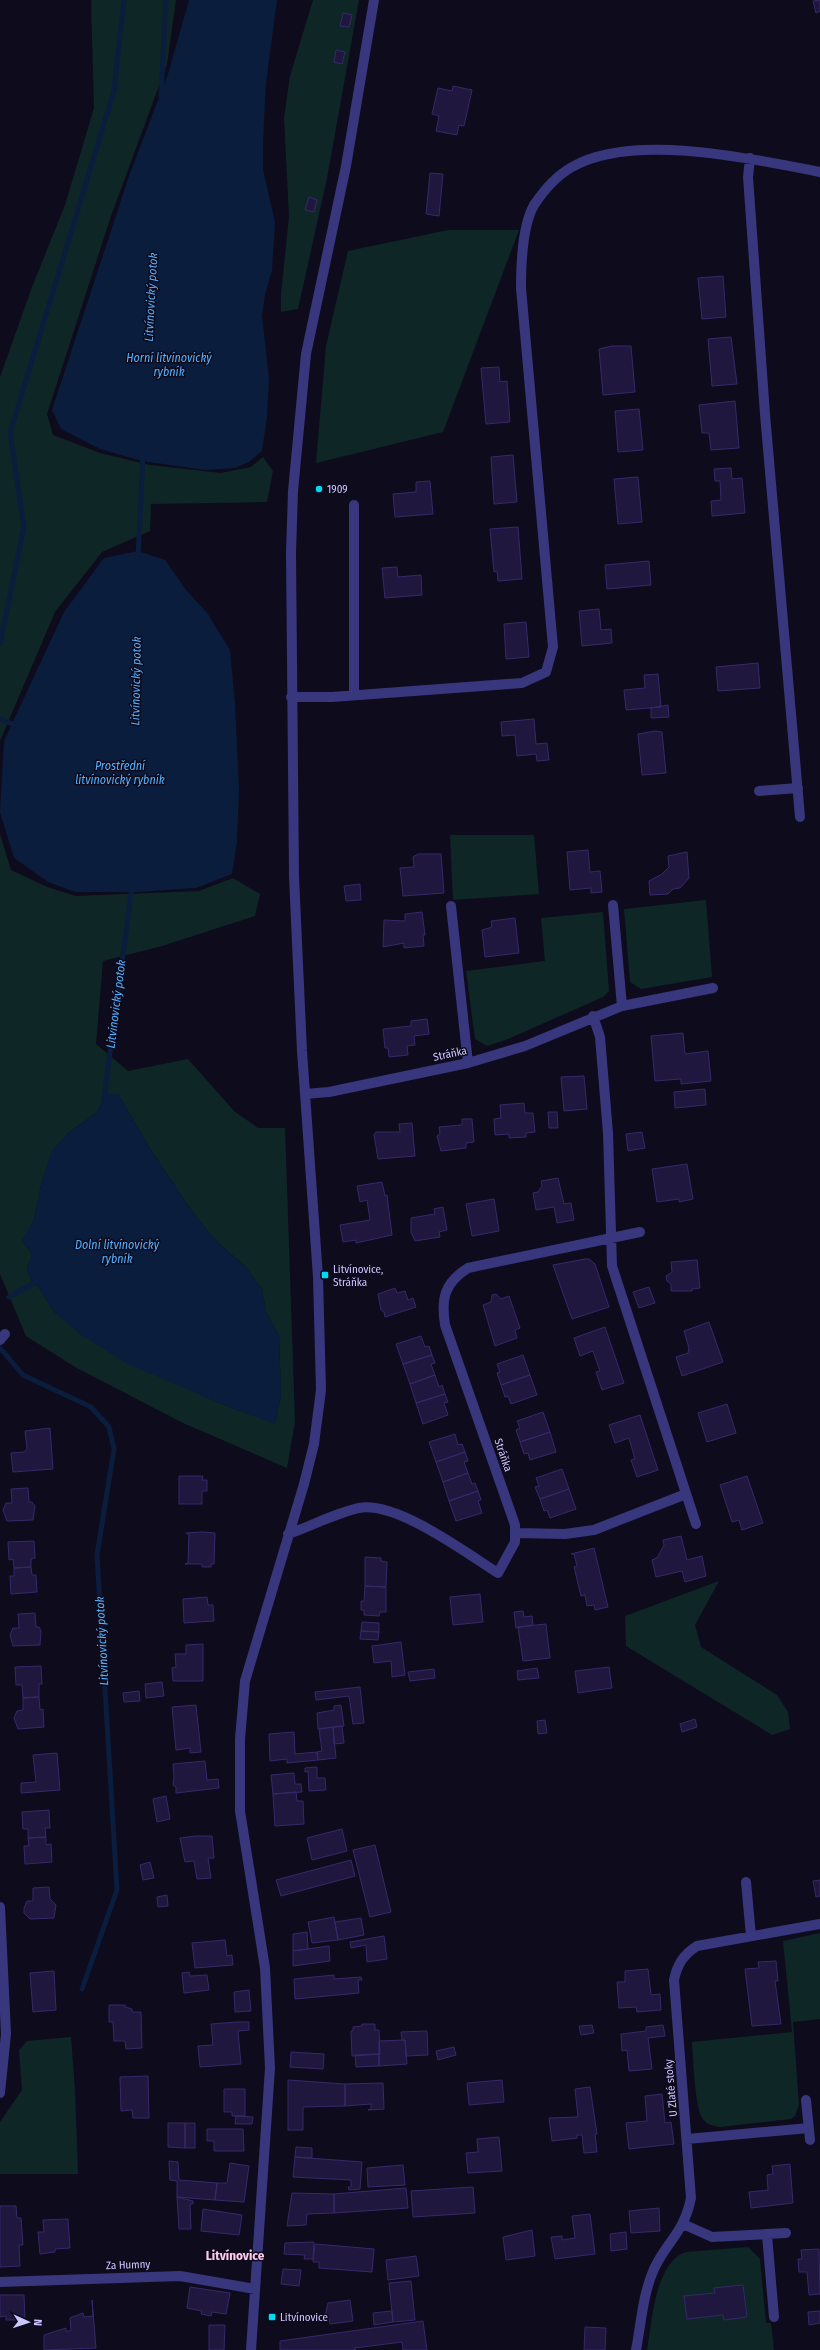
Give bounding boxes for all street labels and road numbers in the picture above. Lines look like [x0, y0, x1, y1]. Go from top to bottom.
street label: Stráňka [432, 1044, 468, 1064]
street label: Stráňka [491, 1437, 515, 1473]
street label: U Zlaté stoky [662, 2059, 680, 2117]
street label: Za Humny [106, 2258, 151, 2272]

